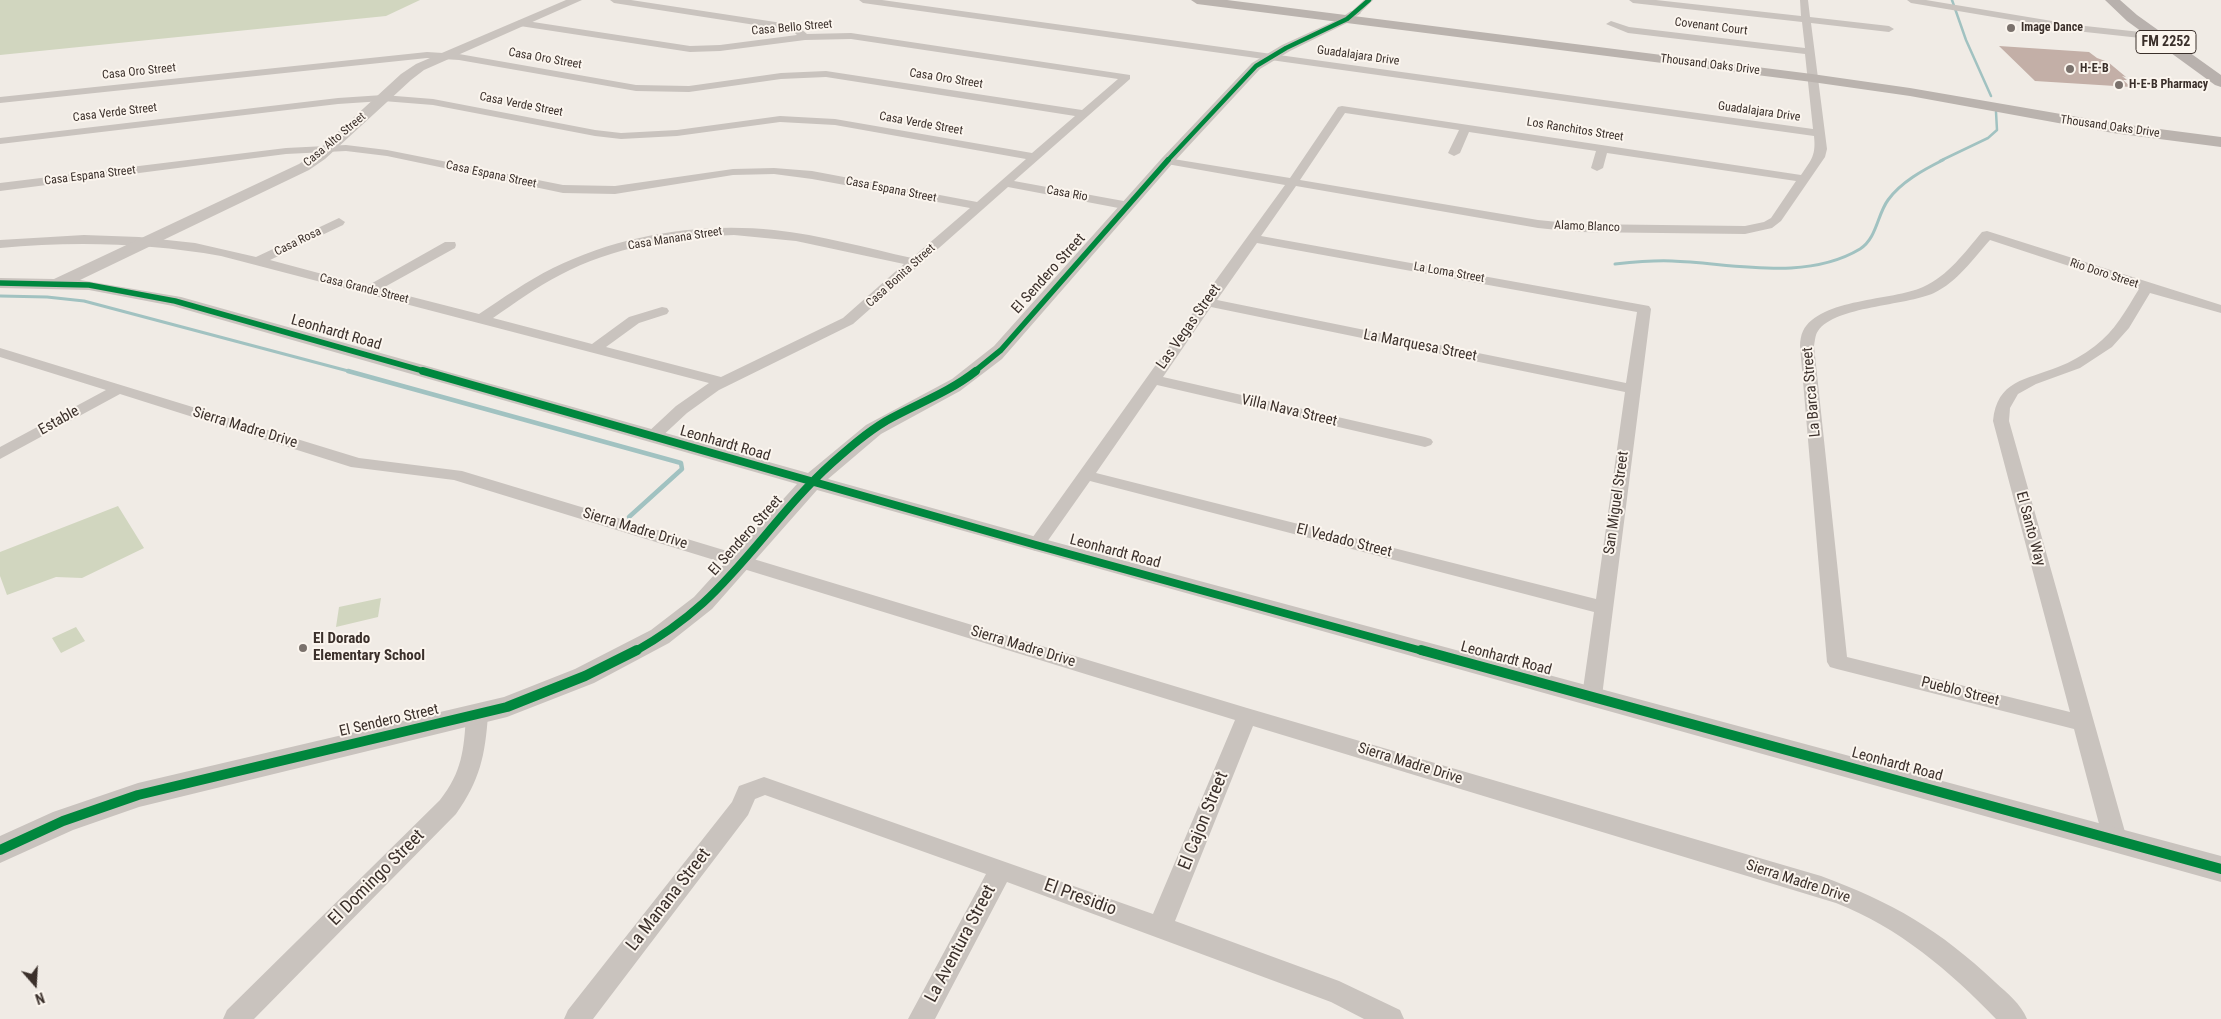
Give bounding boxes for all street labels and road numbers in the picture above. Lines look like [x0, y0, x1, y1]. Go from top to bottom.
street label: Covenant Court [1674, 15, 1748, 39]
street label: Casa Bello Street [751, 17, 833, 39]
road number: FM 2252 [2136, 31, 2196, 54]
street label: Guadalajara Drive [1316, 43, 1400, 69]
street label: Casa Oro Street [507, 45, 583, 73]
street label: Thousand Oaks Drive [1659, 52, 1761, 78]
street label: Casa Oro Street [101, 61, 177, 83]
street label: Casa Oro Street [908, 66, 984, 92]
street label: Casa Verde Street [478, 90, 564, 120]
street label: Guadalajara Drive [1717, 99, 1801, 125]
street label: Casa Verde Street [72, 101, 158, 125]
street label: Casa Alto Street [301, 110, 369, 170]
street label: Casa Verde Street [878, 110, 964, 138]
street label: Thousand Oaks Drive [2059, 113, 2161, 141]
street label: Los Ranchitos Street [1526, 115, 1624, 145]
street label: Casa Espana Street [444, 158, 538, 192]
street label: Casa Espana Street [43, 163, 137, 189]
street label: Casa Espana Street [844, 174, 938, 206]
street label: Casa Rio [1045, 183, 1089, 205]
street label: Alamo Blanco [1554, 219, 1620, 235]
street label: Casa Manana Street [627, 224, 723, 254]
street label: Casa Rosa [272, 225, 324, 259]
street label: El Sendero Street [1008, 230, 1090, 318]
street label: Casa Bonita Street [864, 241, 938, 311]
street label: Rio Doro Street [2068, 256, 2140, 292]
street label: La Loma Street [1412, 260, 1486, 286]
street label: Casa Grande Street [318, 271, 410, 307]
street label: Las Vegas Street [1153, 281, 1225, 373]
street label: Leonhardt Road [289, 311, 383, 355]
street label: La Marquesa Street [1362, 326, 1478, 366]
street label: La Barca Street [1799, 346, 1825, 438]
street label: Villa Nava Street [1239, 391, 1339, 431]
street label: Estable [35, 403, 83, 439]
street label: Sierra Madre Drive [190, 404, 300, 452]
street label: Leonhardt Road [678, 422, 772, 466]
street label: San Miguel Street [1601, 450, 1633, 556]
street label: El Santo Way [2011, 490, 2049, 568]
street label: El Sendero Street [705, 492, 787, 580]
street label: Sierra Madre Drive [580, 505, 690, 553]
street label: El Vedado Street [1294, 520, 1394, 562]
street label: Leonhardt Road [1068, 531, 1162, 573]
street label: Sierra Madre Drive [968, 623, 1078, 671]
street label: Leonhardt Road [1459, 638, 1553, 680]
street label: Pueblo Street [1919, 674, 2001, 710]
street label: El Sendero Street [338, 701, 440, 741]
street label: Sierra Madre Drive [1355, 740, 1465, 788]
street label: Leonhardt Road [1850, 744, 1944, 786]
street label: El Cajon Street [1174, 769, 1234, 873]
street label: El Domingo Street [324, 825, 430, 931]
street label: La Manana Street [622, 844, 716, 956]
street label: Sierra Madre Drive [1744, 857, 1852, 907]
street label: El Presidio [1041, 875, 1119, 921]
street label: La Aventura Street [921, 881, 1001, 1007]

